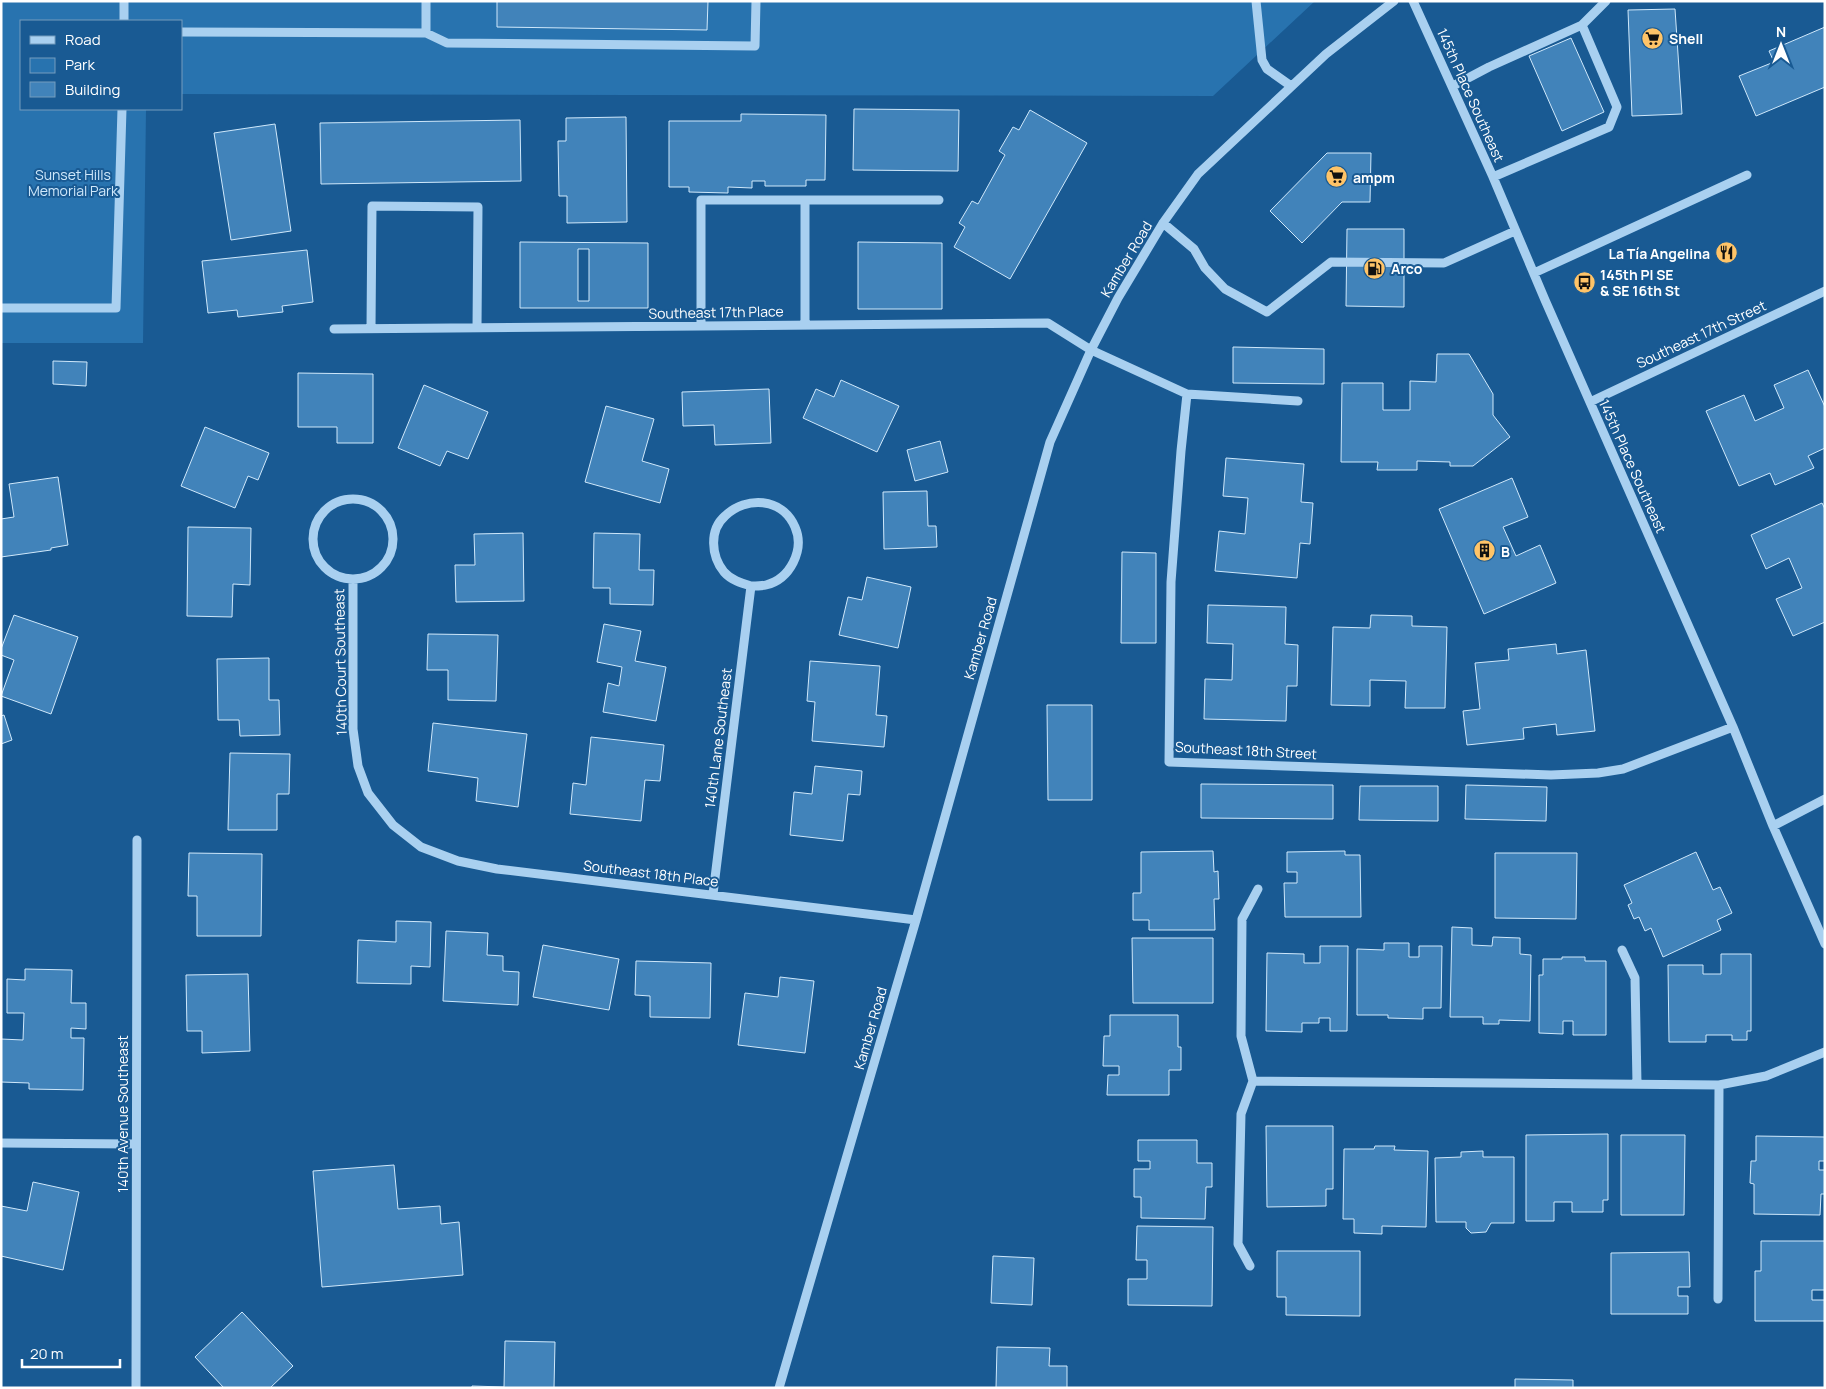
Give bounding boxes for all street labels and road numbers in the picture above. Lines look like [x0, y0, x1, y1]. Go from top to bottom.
street label: 145th Place Southeast [1433, 25, 1509, 165]
street label: Kamber Road [1096, 217, 1156, 301]
street label: Southeast 17th Street [1633, 295, 1769, 372]
street label: Southeast 17th Place [648, 301, 784, 323]
street label: 145th Place Southeast [1595, 396, 1671, 536]
street label: 140th Court Southeast [329, 588, 351, 736]
street label: Kamber Road [959, 594, 1001, 682]
street label: 140th Lane Southeast [700, 666, 736, 809]
street label: Southeast 18th Street [1175, 737, 1318, 763]
street label: Southeast 18th Place [582, 855, 720, 891]
street label: Kamber Road [849, 984, 891, 1072]
street label: 140th Avenue Southeast [113, 1035, 132, 1193]

